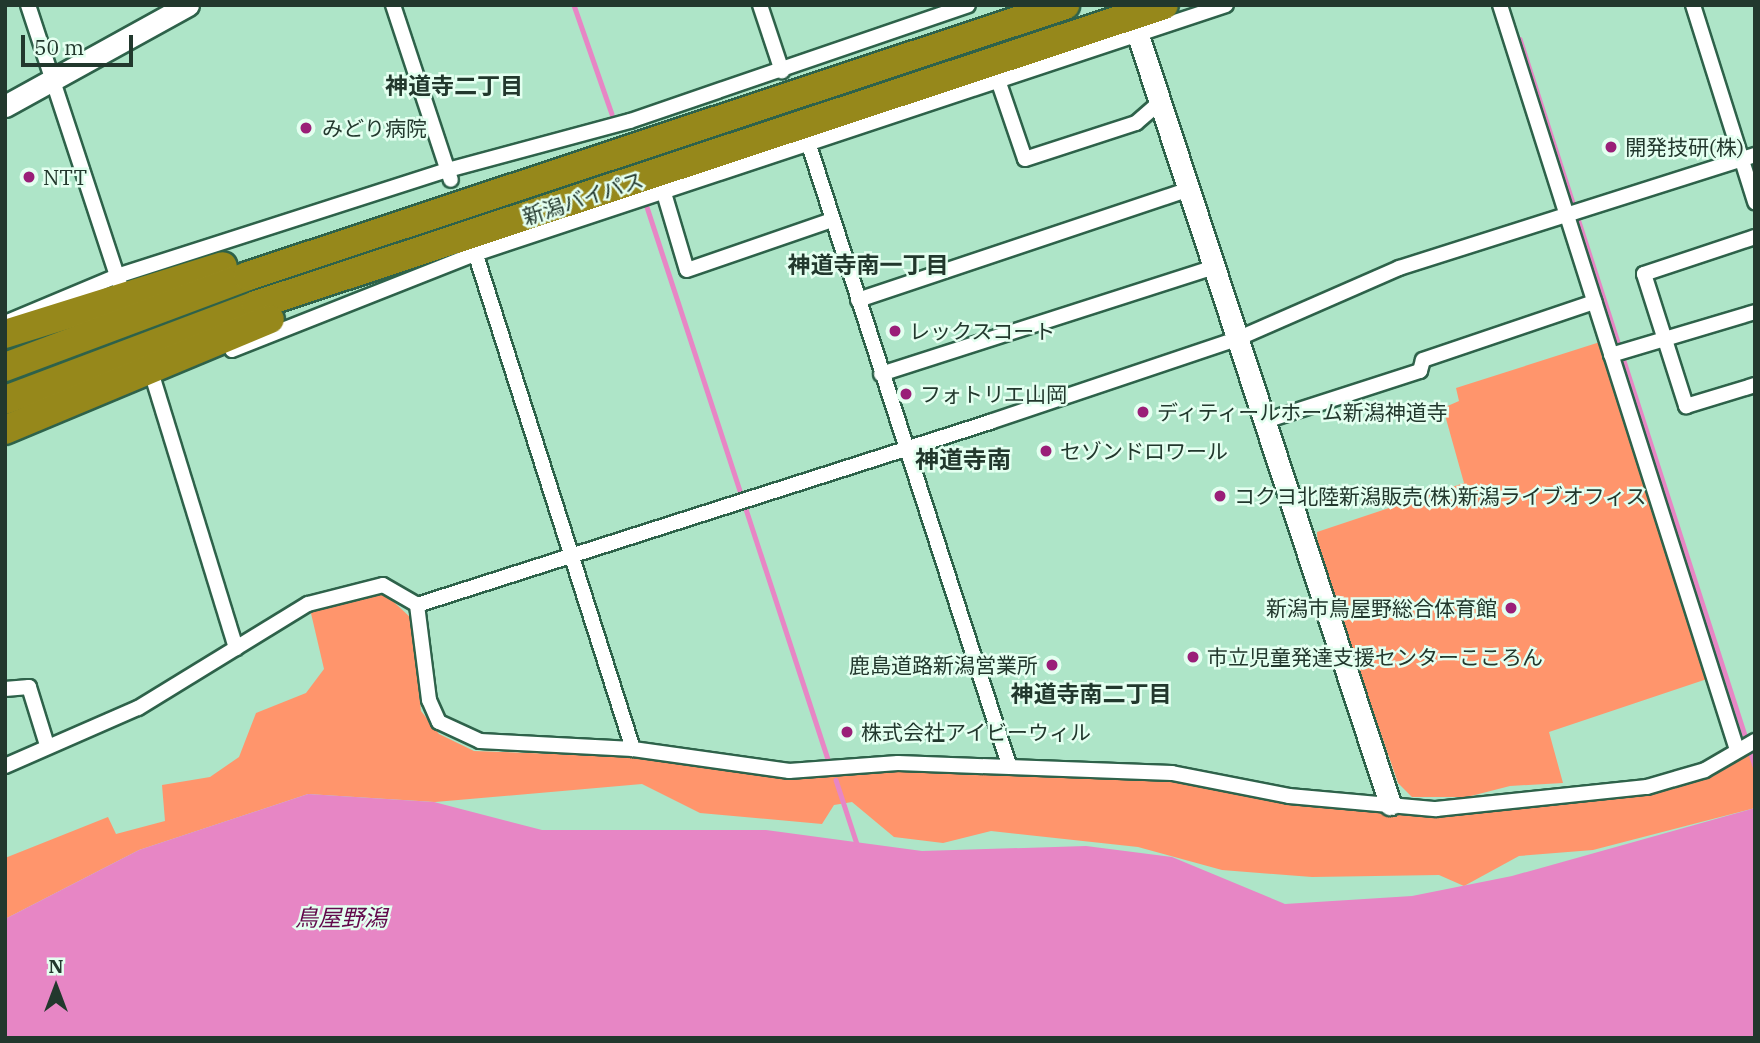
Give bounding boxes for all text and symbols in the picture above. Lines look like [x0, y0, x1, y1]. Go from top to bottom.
scale bar [24, 21, 136, 65]
text: 50 m [34, 33, 84, 61]
district label: 神道寺二丁目 [385, 71, 523, 99]
place label: みどり病院 [322, 115, 427, 141]
marker: みどり病院 [296, 118, 316, 138]
place label: 開発技研(株) [1625, 134, 1744, 160]
marker: 開発技研(株) [1603, 139, 1619, 155]
place label: NTT [43, 164, 87, 190]
street label: 新潟バイパス [519, 167, 647, 229]
marker: NTT [21, 169, 37, 185]
district label: 神道寺南一丁目 [788, 250, 948, 278]
place label: レックスコート [909, 318, 1056, 344]
marker: レックスコート [887, 323, 903, 339]
place label: フォトリエ山岡 [920, 381, 1067, 407]
marker: フォトリエ山岡 [898, 386, 914, 402]
place label: ディティールホーム新潟神道寺 [1157, 399, 1451, 425]
marker: ディティールホーム新潟神道寺 [1135, 404, 1151, 420]
place label: セゾンドロワール [1060, 438, 1228, 464]
marker: セゾンドロワール [1038, 443, 1054, 459]
district label: 神道寺南 [915, 446, 1011, 474]
place label: コクヨ北陸新潟販売(株)新潟ライブオフィス [1234, 483, 1647, 509]
marker: コクヨ北陸新潟販売(株)新潟ライブオフィス [1212, 488, 1228, 504]
place label: 新潟市鳥屋野総合体育館 [1266, 595, 1497, 621]
marker: 新潟市鳥屋野総合体育館 [1503, 600, 1519, 616]
place label: 市立児童発達支援センターこころん [1207, 644, 1543, 670]
marker: 市立児童発達支援センターこころん [1185, 649, 1201, 665]
place label: 鹿島道路新潟営業所 [849, 652, 1038, 678]
marker: 鹿島道路新潟営業所 [1044, 657, 1060, 673]
district label: 神道寺南二丁目 [1011, 679, 1171, 707]
place label: 株式会社アイビーウィル [861, 719, 1092, 745]
marker: 株式会社アイビーウィル [839, 724, 855, 740]
water label: 鳥屋野潟 [295, 903, 387, 931]
north arrow [21, 952, 91, 1022]
text: N [48, 954, 64, 978]

